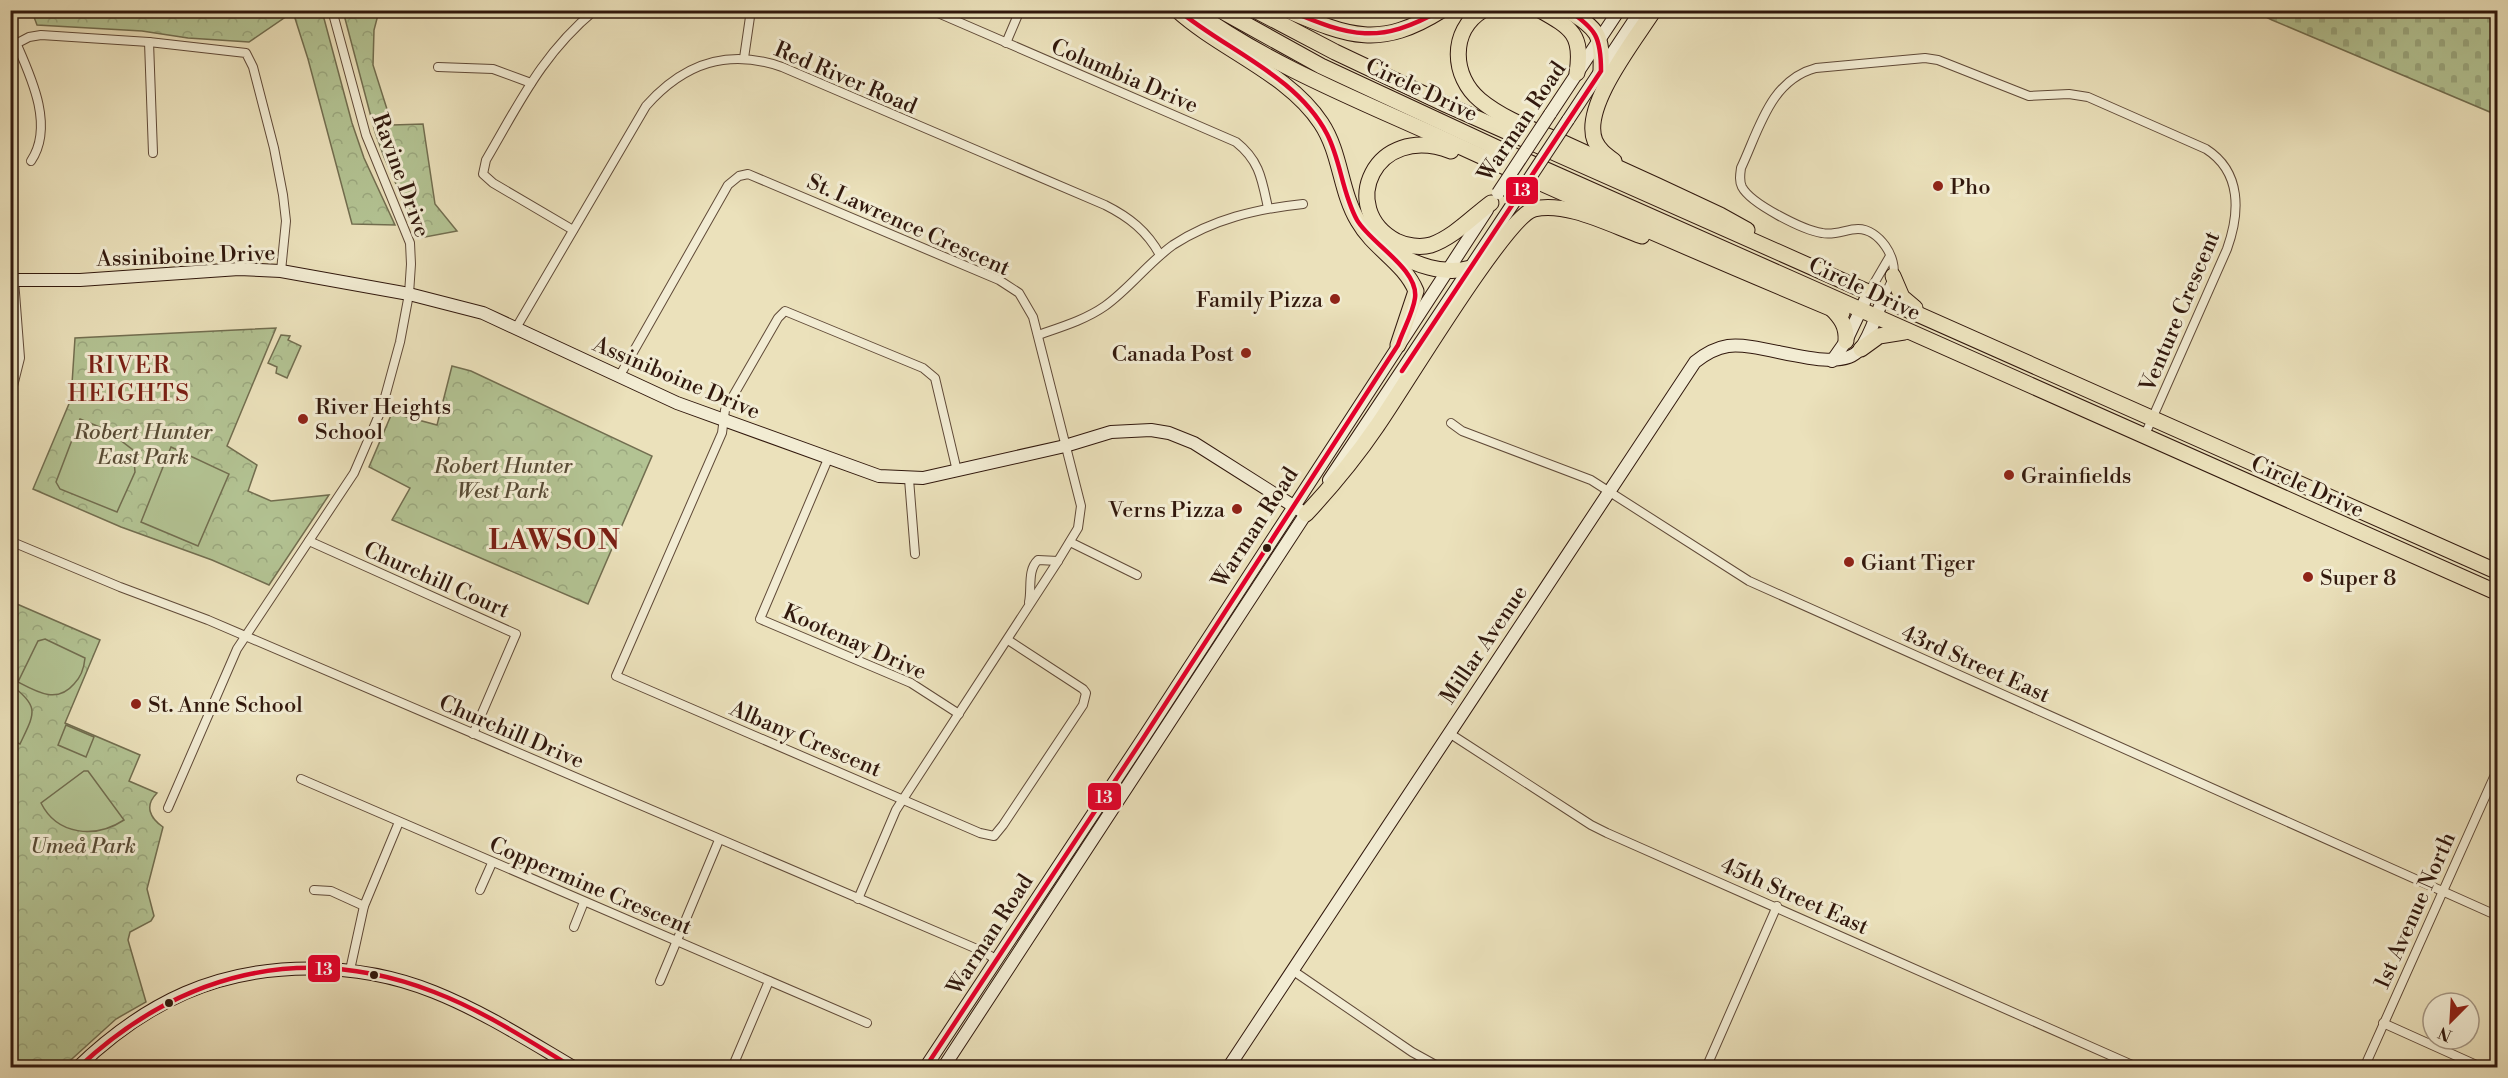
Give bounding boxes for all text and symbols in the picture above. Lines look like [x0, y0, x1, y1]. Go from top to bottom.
street label: Columbia Drive [1047, 33, 1202, 120]
street label: Red River Road [770, 36, 921, 121]
street label: Circle Drive [1361, 53, 1482, 128]
street label: Warman Road [1472, 56, 1572, 188]
street label: Ravine Drive [366, 110, 435, 241]
street label: St. Lawrence Crescent [803, 168, 1014, 282]
place label: Pho [1950, 174, 1991, 201]
line badge: 13 [1505, 176, 1539, 205]
marker: Pho [1931, 179, 1945, 193]
text: 13 [1513, 181, 1531, 201]
street label: Venture Crescent [2134, 227, 2226, 397]
street label: Assiniboine Drive [95, 240, 276, 273]
street label: Circle Drive [1804, 252, 1925, 327]
place label: Family Pizza [1196, 287, 1324, 314]
marker: Family Pizza [1328, 292, 1342, 306]
street label: Assiniboine Drive [588, 331, 764, 426]
place label: Canada Post [1112, 341, 1234, 368]
marker: Canada Post [1239, 346, 1253, 360]
district label: RIVER HEIGHTS [67, 351, 191, 409]
place label: River Heights School [315, 394, 451, 446]
marker: River Heights School [296, 412, 310, 426]
park label: Robert Hunter East Park [73, 419, 213, 471]
street label: Circle Drive [2247, 450, 2368, 524]
park label: Robert Hunter West Park [433, 453, 573, 505]
street label: Warman Road [1206, 462, 1305, 594]
place label: Grainfields [2021, 463, 2131, 490]
marker: Grainfields [2002, 468, 2016, 482]
place label: Verns Pizza [1107, 497, 1226, 524]
marker: Verns Pizza [1230, 502, 1244, 516]
district label: LAWSON [489, 523, 621, 558]
street label: Churchill Court [359, 536, 514, 625]
unlabelled marker [1261, 542, 1273, 554]
place label: Giant Tiger [1861, 550, 1975, 577]
marker: Giant Tiger [1842, 555, 1856, 569]
place label: Super 8 [2320, 565, 2397, 592]
marker: Super 8 [2301, 570, 2315, 584]
street label: Millar Avenue [1435, 580, 1534, 709]
street label: Kootenay Drive [778, 599, 930, 686]
street label: 43rd Street East [1897, 620, 2054, 709]
street label: Churchill Drive [435, 690, 588, 775]
place label: St. Anne School [148, 692, 303, 719]
street label: Albany Crescent [725, 695, 885, 783]
marker: St. Anne School [129, 697, 143, 711]
line badge: 13 [1087, 782, 1122, 811]
text: 13 [1095, 788, 1113, 808]
street label: 1st Avenue North [2369, 828, 2462, 993]
street label: Coppermine Crescent [485, 831, 696, 941]
park label: Umeå Park [30, 833, 136, 860]
street label: 45th Street East [1716, 852, 1873, 941]
street label: Warman Road [941, 869, 1040, 1001]
line badge: 13 [307, 954, 341, 983]
text: 13 [315, 960, 333, 980]
unlabelled marker [368, 969, 380, 981]
north arrow [2421, 991, 2481, 1051]
unlabelled marker [163, 997, 175, 1009]
text: N [2435, 1022, 2455, 1045]

